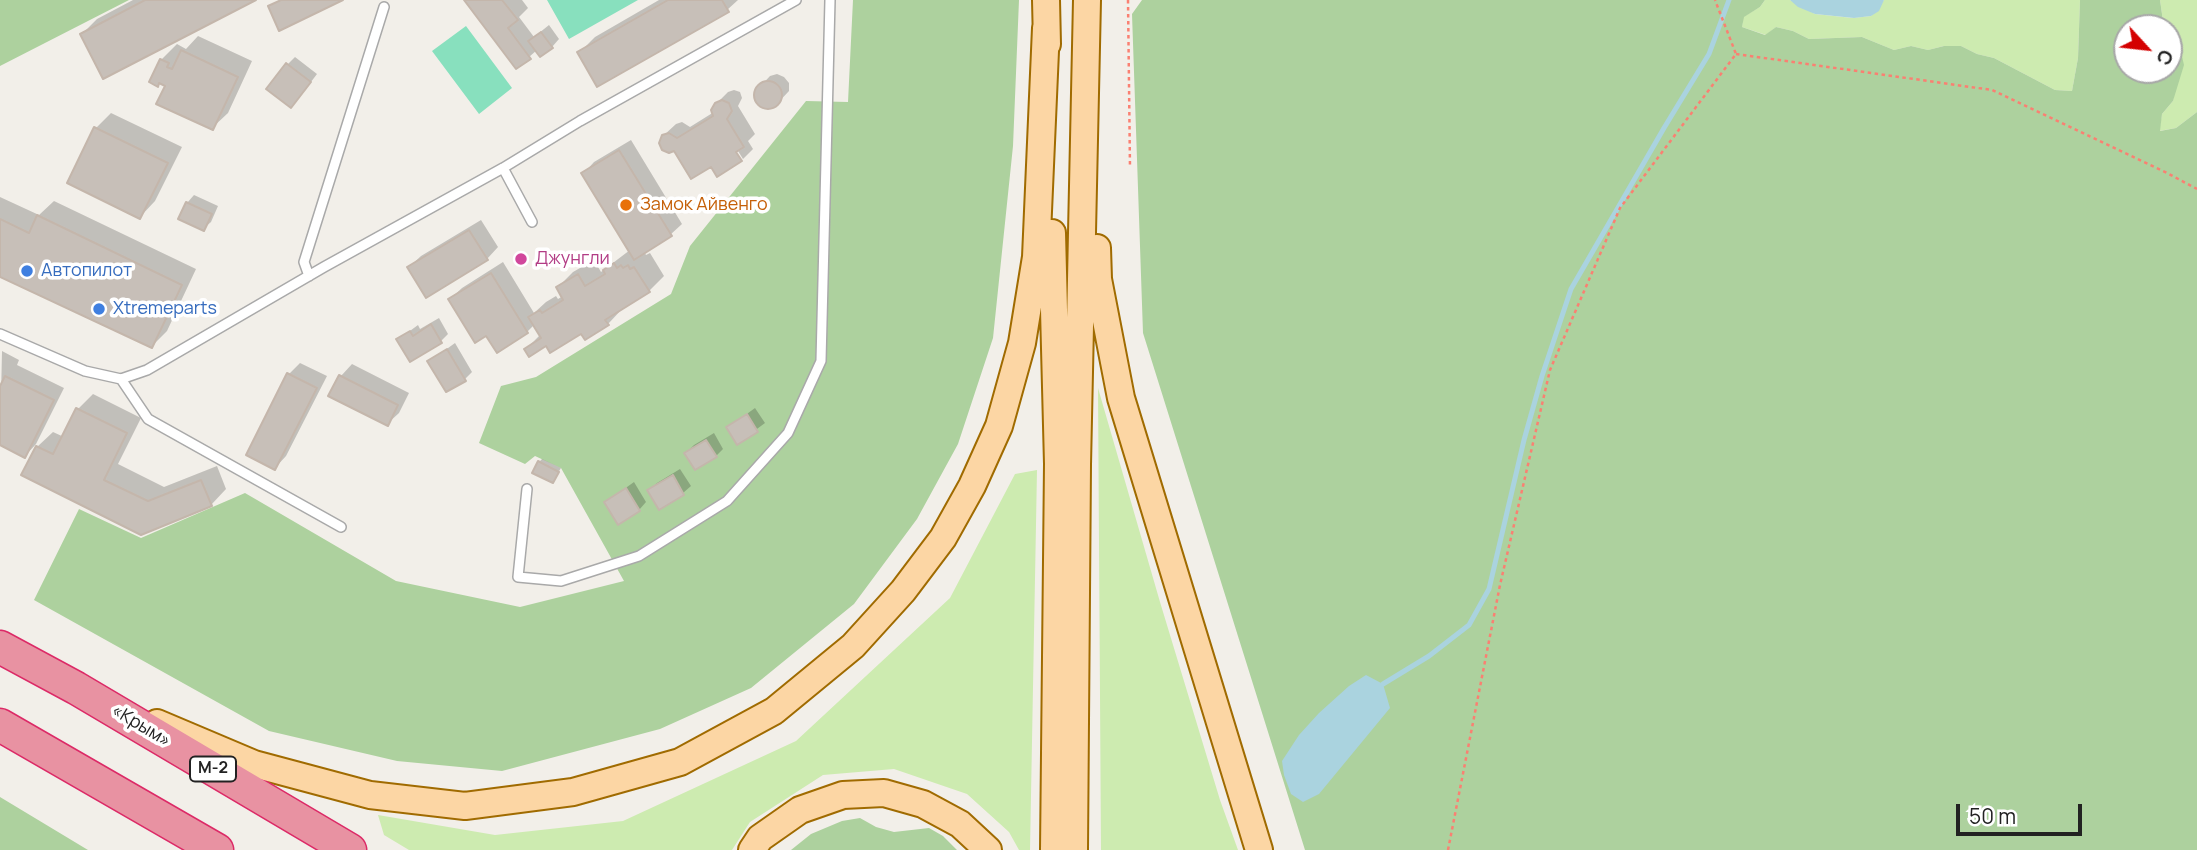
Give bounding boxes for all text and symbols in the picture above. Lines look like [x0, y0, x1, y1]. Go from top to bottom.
north arrow [2113, 14, 2183, 84]
text: С [2150, 45, 2180, 70]
place label: Замок Айвенго [640, 194, 768, 216]
marker: Замок Айвенго [618, 197, 634, 213]
place label: Джунгли [535, 248, 610, 270]
marker: Джунгли [513, 251, 529, 267]
place label: Автопилот [41, 260, 132, 282]
marker: Автопилот [19, 263, 35, 279]
place label: Xtremeparts [113, 298, 217, 320]
marker: Xtremeparts [91, 301, 107, 317]
street label: «Крым» [108, 700, 174, 752]
road number: М-2 [190, 756, 236, 782]
scale bar [1959, 790, 2085, 834]
text: 50 m [1969, 802, 2016, 830]

